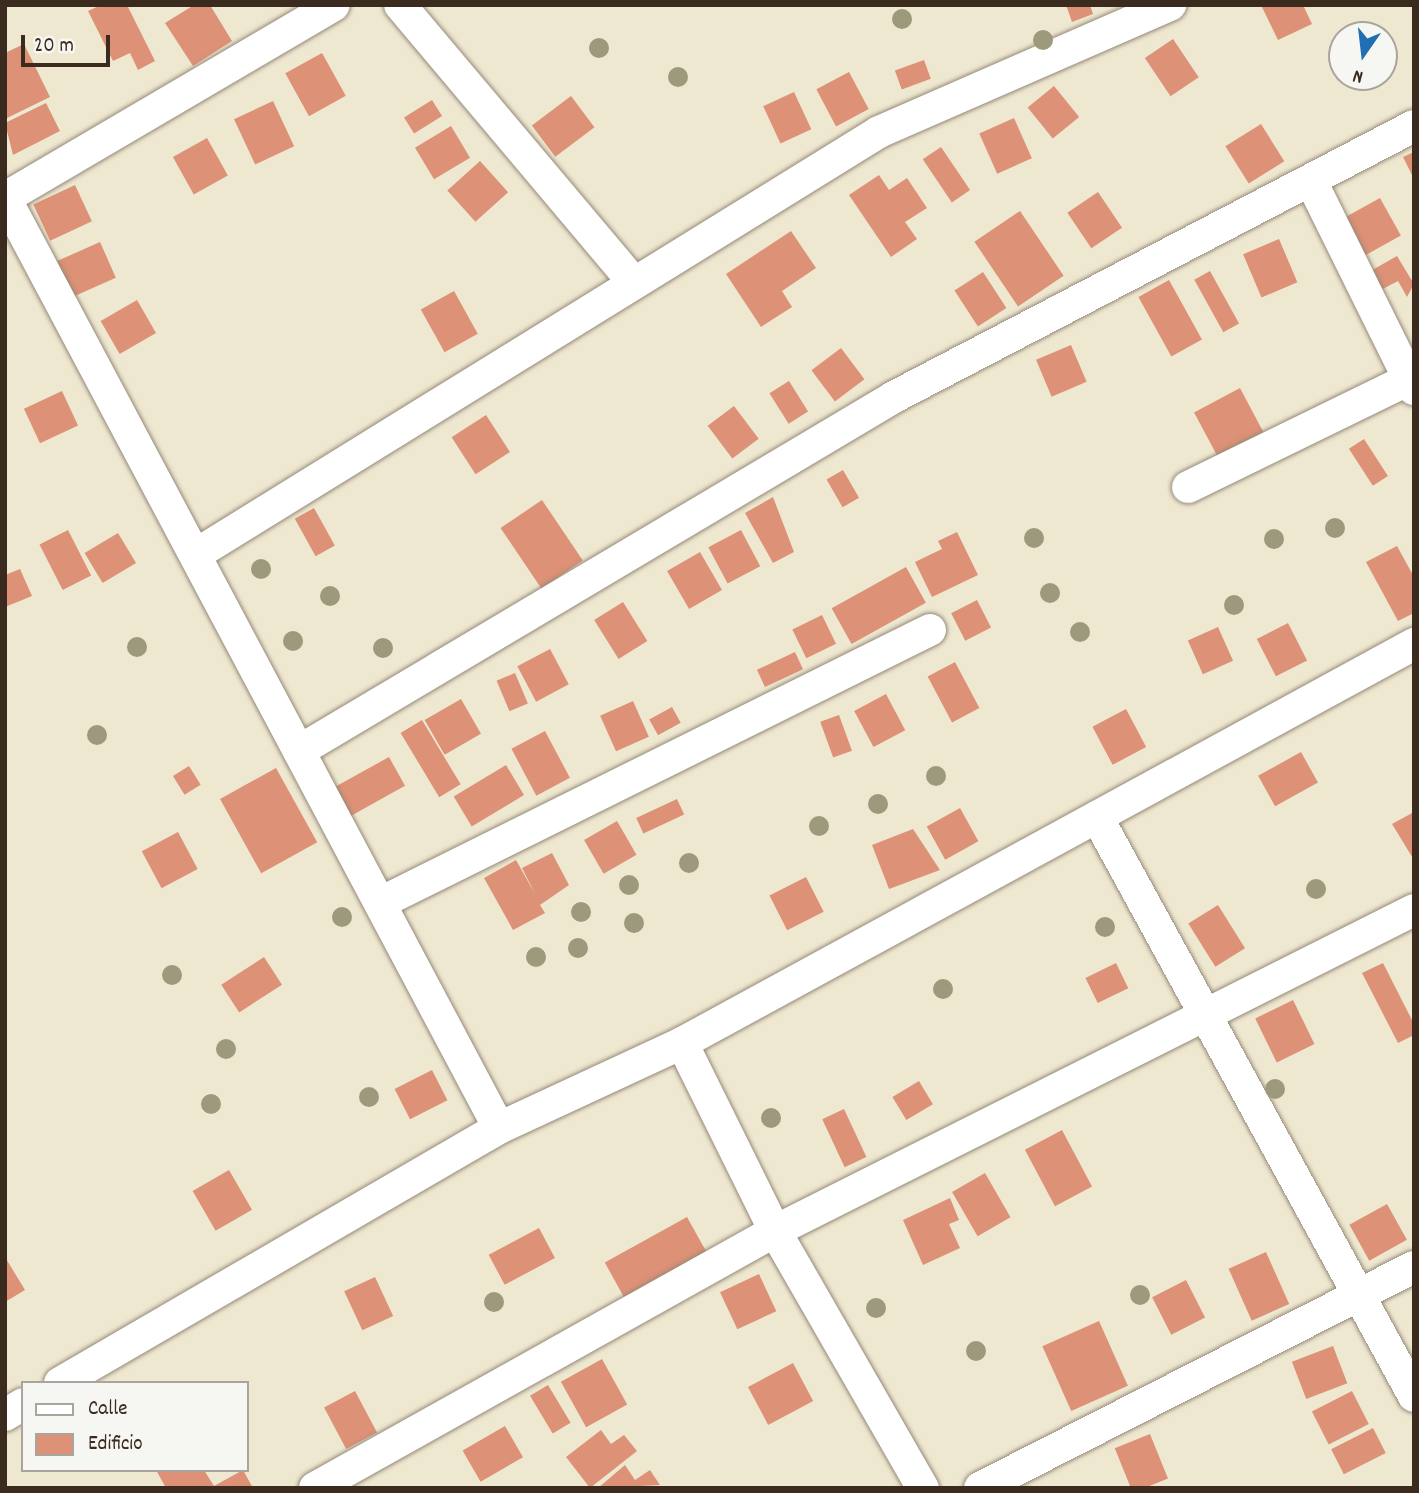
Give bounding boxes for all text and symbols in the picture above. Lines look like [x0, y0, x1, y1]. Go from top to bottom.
scale bar [24, 21, 114, 65]
north arrow [1328, 21, 1398, 91]
text: 20 m [34, 32, 74, 62]
text: N [1350, 61, 1366, 89]
legend [21, 1381, 248, 1472]
text: Calle [88, 1395, 127, 1425]
text: Edificio [88, 1430, 143, 1460]

